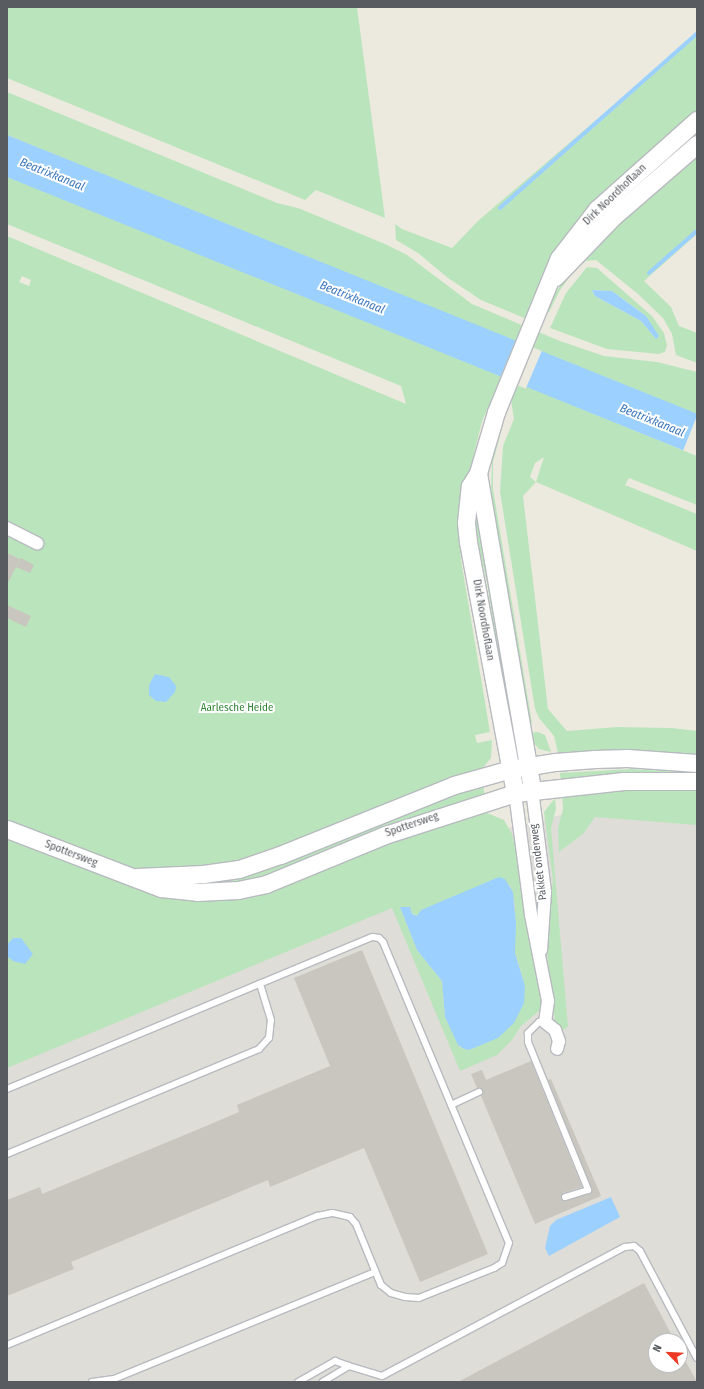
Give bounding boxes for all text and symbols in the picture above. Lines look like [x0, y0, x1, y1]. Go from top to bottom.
water label: Beatrixkanaal [17, 155, 87, 195]
street label: Dirk Noordhoflaan [581, 162, 649, 228]
water label: Beatrixkanaal [317, 278, 387, 318]
water label: Beatrixkanaal [617, 401, 687, 441]
street label: Dirk Noordhoflaan [469, 578, 497, 662]
park label: Aarlesche Heide [201, 701, 273, 715]
street label: Spottersweg [384, 810, 440, 840]
street label: Pakket onderweg [528, 823, 550, 901]
street label: Spottersweg [43, 838, 99, 870]
north arrow [648, 1333, 688, 1373]
text: N [650, 1343, 665, 1354]

